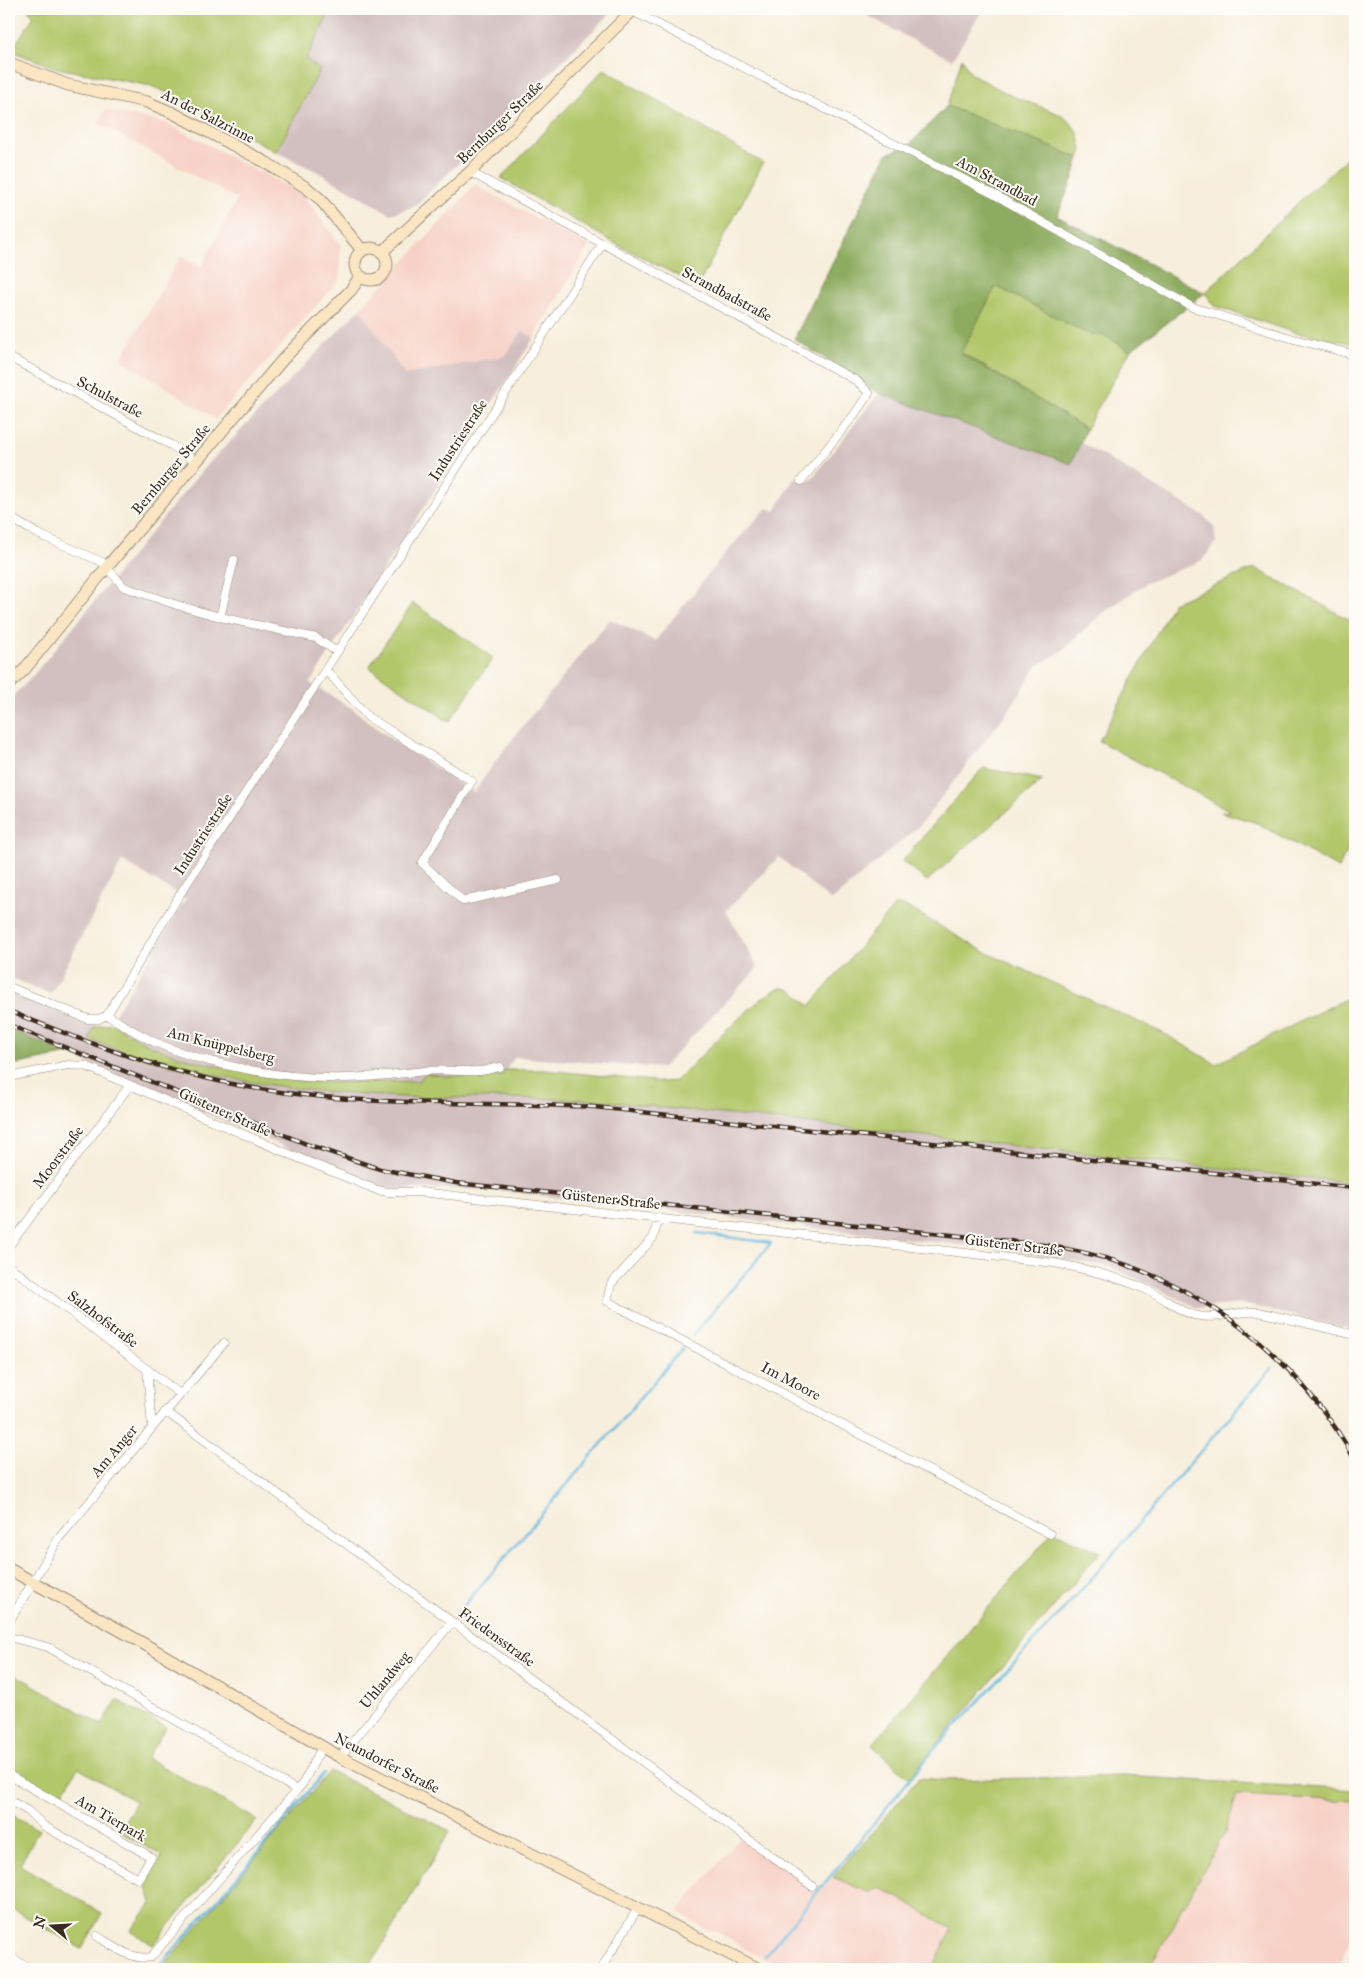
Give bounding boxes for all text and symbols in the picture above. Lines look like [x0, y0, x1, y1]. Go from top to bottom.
street label: Bernburger Straße [453, 76, 547, 168]
street label: An der Salzrinne [157, 84, 258, 147]
street label: Am Strandbad [953, 152, 1041, 210]
street label: Strandbadstraße [679, 263, 775, 325]
street label: Schulstraße [74, 372, 146, 422]
street label: Industriestraße [425, 396, 491, 484]
street label: Bernburger Straße [128, 420, 214, 518]
street label: Industriestraße [170, 790, 236, 878]
street label: Am Knüppelsberg [165, 1023, 277, 1067]
street label: Güstener Straße [176, 1084, 274, 1140]
street label: Moorstraße [29, 1122, 87, 1192]
street label: Güstener Straße [561, 1185, 661, 1213]
street label: Güstener Straße [964, 1230, 1064, 1260]
street label: Salzhofstraße [64, 1287, 142, 1351]
street label: Im Moore [758, 1358, 824, 1404]
street label: Am Anger [86, 1421, 141, 1482]
street label: Friedensstraße [456, 1603, 538, 1671]
street label: Uhlandweg [356, 1647, 415, 1712]
street label: Neundorfer Straße [331, 1729, 443, 1797]
street label: Am Tierpark [72, 1790, 150, 1845]
north arrow [28, 1900, 78, 1950]
text: N [30, 1914, 50, 1930]

